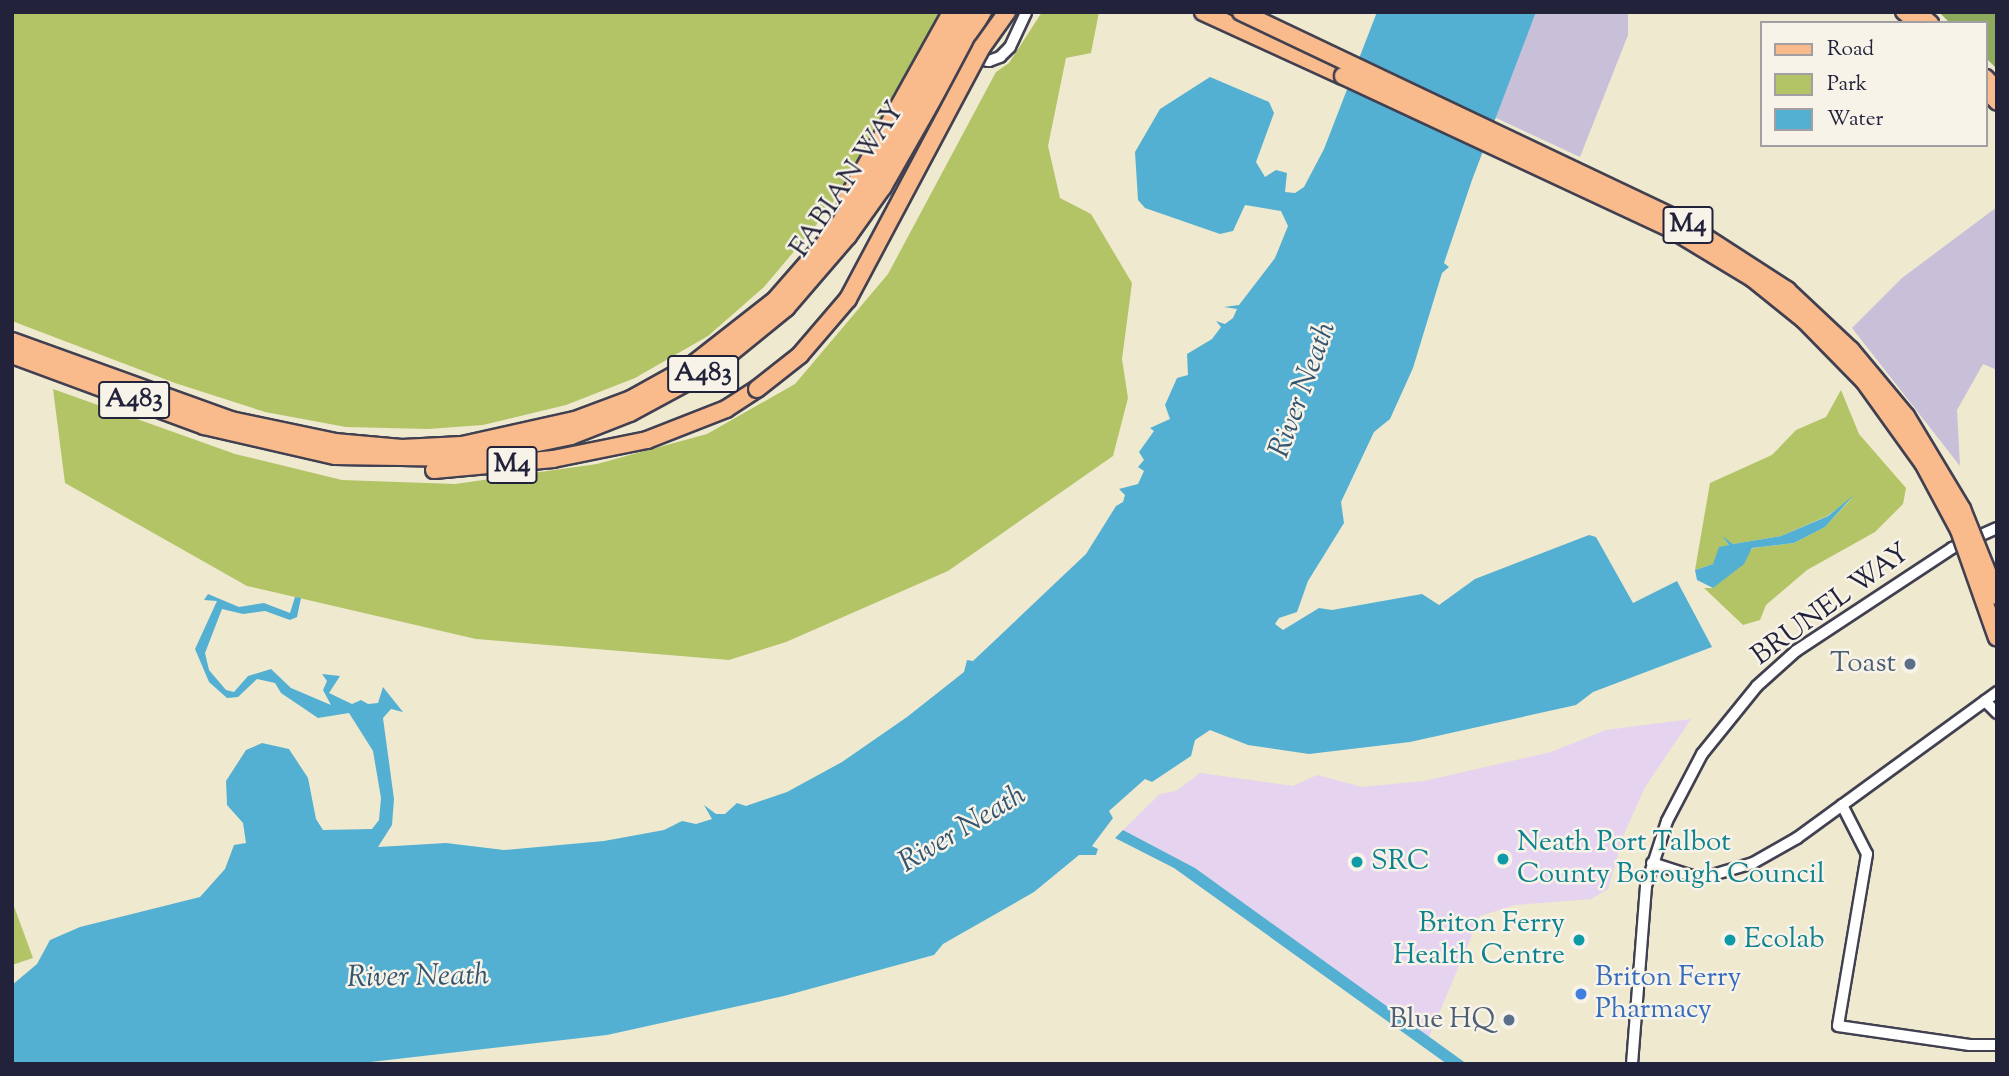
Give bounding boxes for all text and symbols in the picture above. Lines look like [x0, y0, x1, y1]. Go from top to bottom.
legend [1760, 21, 1988, 147]
text: Road [1827, 35, 1874, 65]
text: Park [1827, 70, 1867, 100]
street label: FABIAN WAY [784, 96, 912, 264]
text: Water [1827, 105, 1883, 135]
road number: M4 [1662, 202, 1714, 248]
water label: River Neath [1263, 317, 1345, 463]
road number: A483 [666, 352, 740, 396]
road number: A483 [97, 378, 171, 422]
road number: M4 [486, 442, 538, 488]
street label: BRUNEL WAY [1746, 537, 1916, 673]
place label: Toast [1830, 647, 1896, 681]
marker: Toast [1902, 656, 1918, 672]
water label: River Neath [893, 778, 1033, 882]
place label: Neath Port Talbot County Borough Council [1517, 826, 1825, 892]
place label: SRC [1371, 845, 1430, 879]
marker: Neath Port Talbot County Borough Council [1495, 851, 1511, 867]
marker: SRC [1349, 854, 1365, 870]
place label: Briton Ferry Health Centre [1393, 907, 1565, 973]
place label: Ecolab [1744, 923, 1824, 957]
marker: Briton Ferry Health Centre [1571, 932, 1587, 948]
marker: Ecolab [1722, 932, 1738, 948]
water label: River Neath [347, 959, 489, 997]
place label: Briton Ferry Pharmacy [1595, 961, 1741, 1027]
marker: Briton Ferry Pharmacy [1573, 986, 1589, 1002]
place label: Blue HQ [1389, 1003, 1495, 1037]
marker: Blue HQ [1501, 1012, 1517, 1028]

